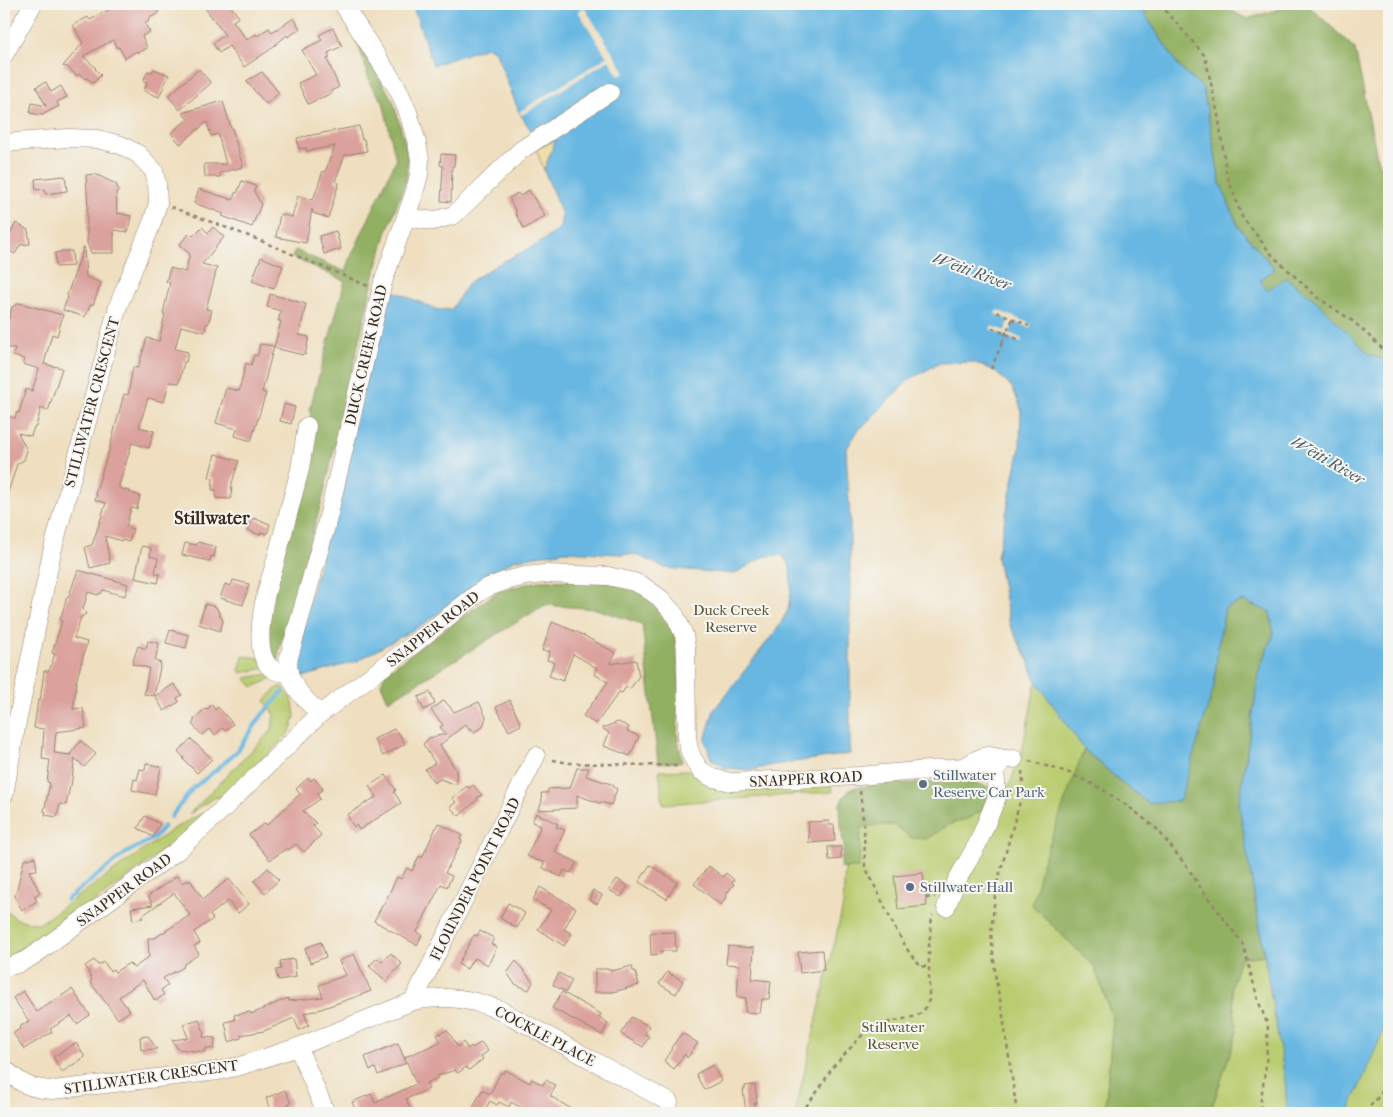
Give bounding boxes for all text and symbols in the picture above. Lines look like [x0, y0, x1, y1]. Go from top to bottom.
water label: Wēiti River [930, 248, 1015, 294]
street label: DUCK CREEK ROAD [341, 283, 391, 427]
street label: STILLWATER CRESCENT [61, 314, 124, 489]
water label: Wēiti River [1288, 431, 1370, 490]
district label: Stillwater [174, 508, 250, 529]
street label: SNAPPER ROAD [383, 587, 483, 671]
park label: Duck Creek Reserve [693, 601, 769, 636]
place label: Stillwater Reserve Car Park [933, 766, 1045, 801]
street label: SNAPPER ROAD [749, 767, 863, 791]
marker: Stillwater Reserve Car Park [917, 778, 929, 790]
street label: FLOUNDER POINT ROAD [426, 794, 524, 964]
street label: SNAPPER ROAD [73, 849, 175, 931]
place label: Stillwater Hall [920, 878, 1013, 896]
marker: Stillwater Hall [904, 881, 916, 893]
street label: COCKLE PLACE [492, 1002, 598, 1070]
park label: Stillwater Reserve [862, 1018, 925, 1053]
street label: STILLWATER CRESCENT [63, 1056, 240, 1098]

